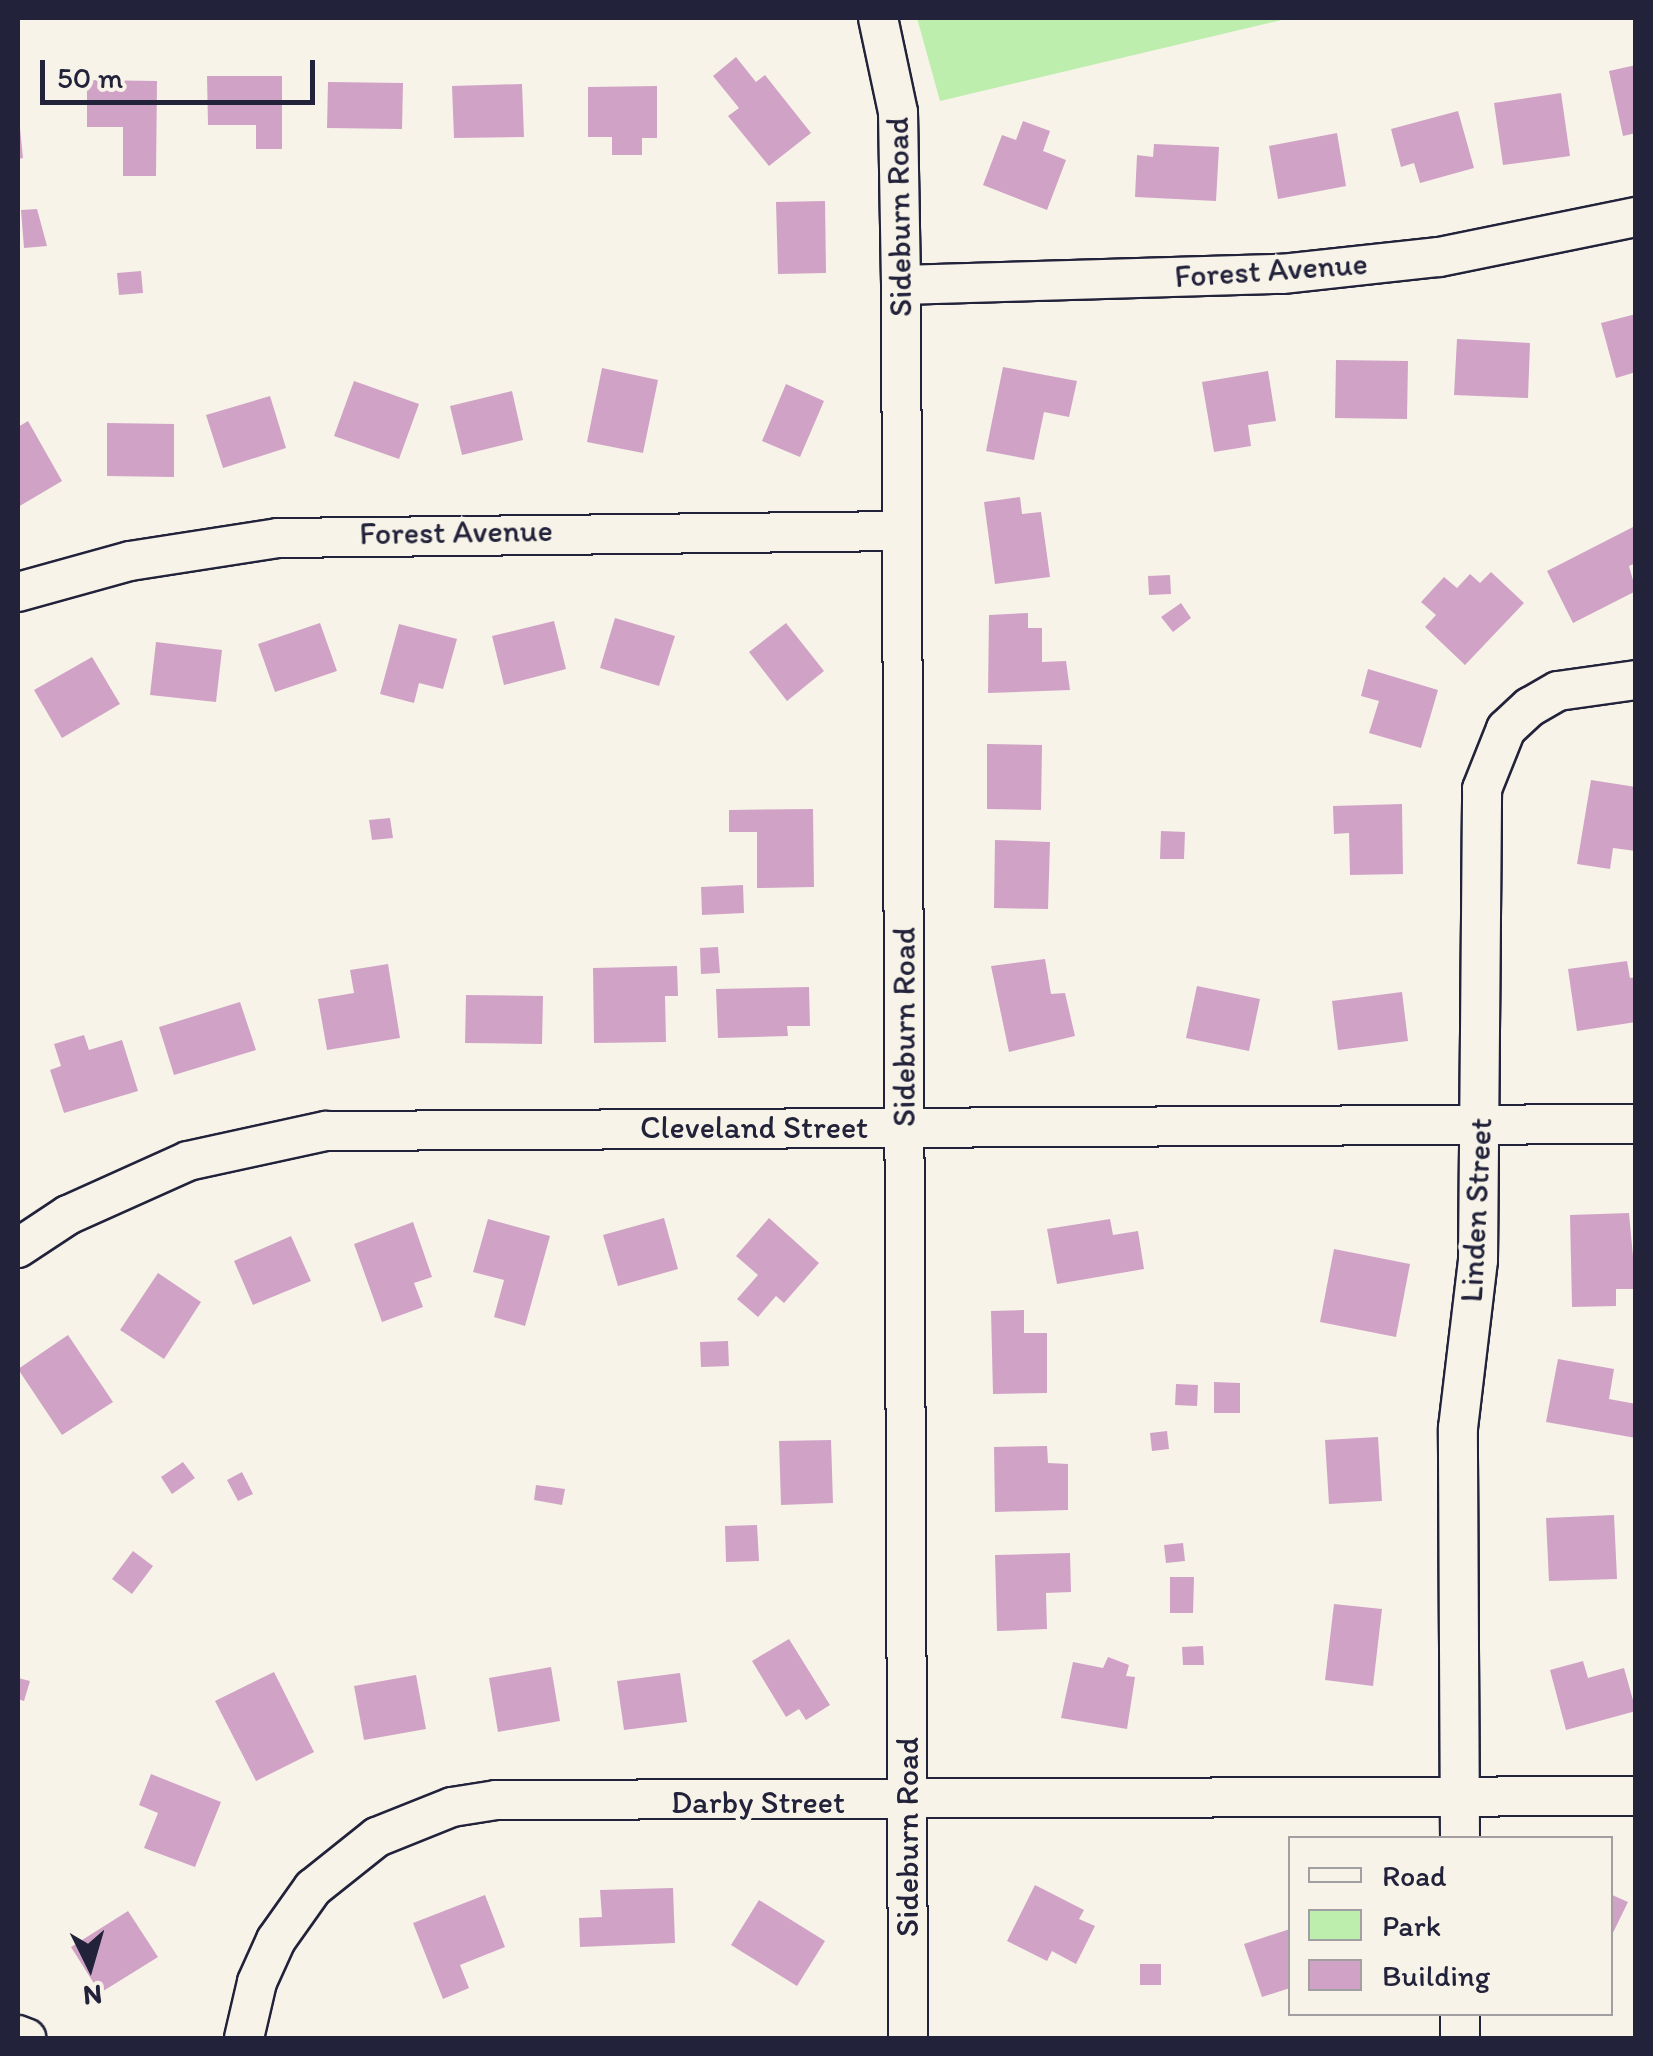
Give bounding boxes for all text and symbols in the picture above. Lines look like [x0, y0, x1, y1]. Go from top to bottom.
scale bar [45, 40, 320, 102]
text: 50 m [57, 59, 123, 96]
street label: Sideburn Road [878, 116, 920, 318]
street label: Forest Avenue [1173, 244, 1369, 296]
street label: Forest Avenue [359, 511, 553, 553]
street label: Sideburn Road [885, 927, 923, 1127]
street label: Cleveland Street [640, 1108, 868, 1146]
street label: Linden Street [1452, 1117, 1500, 1303]
street label: Sideburn Road [888, 1737, 926, 1937]
street label: Darby Street [671, 1783, 845, 1821]
legend [1288, 1836, 1613, 2016]
text: Road [1382, 1857, 1447, 1894]
text: Park [1382, 1907, 1441, 1944]
north arrow [40, 1916, 140, 2016]
text: Building [1382, 1957, 1490, 1994]
text: N [82, 1978, 104, 2014]

